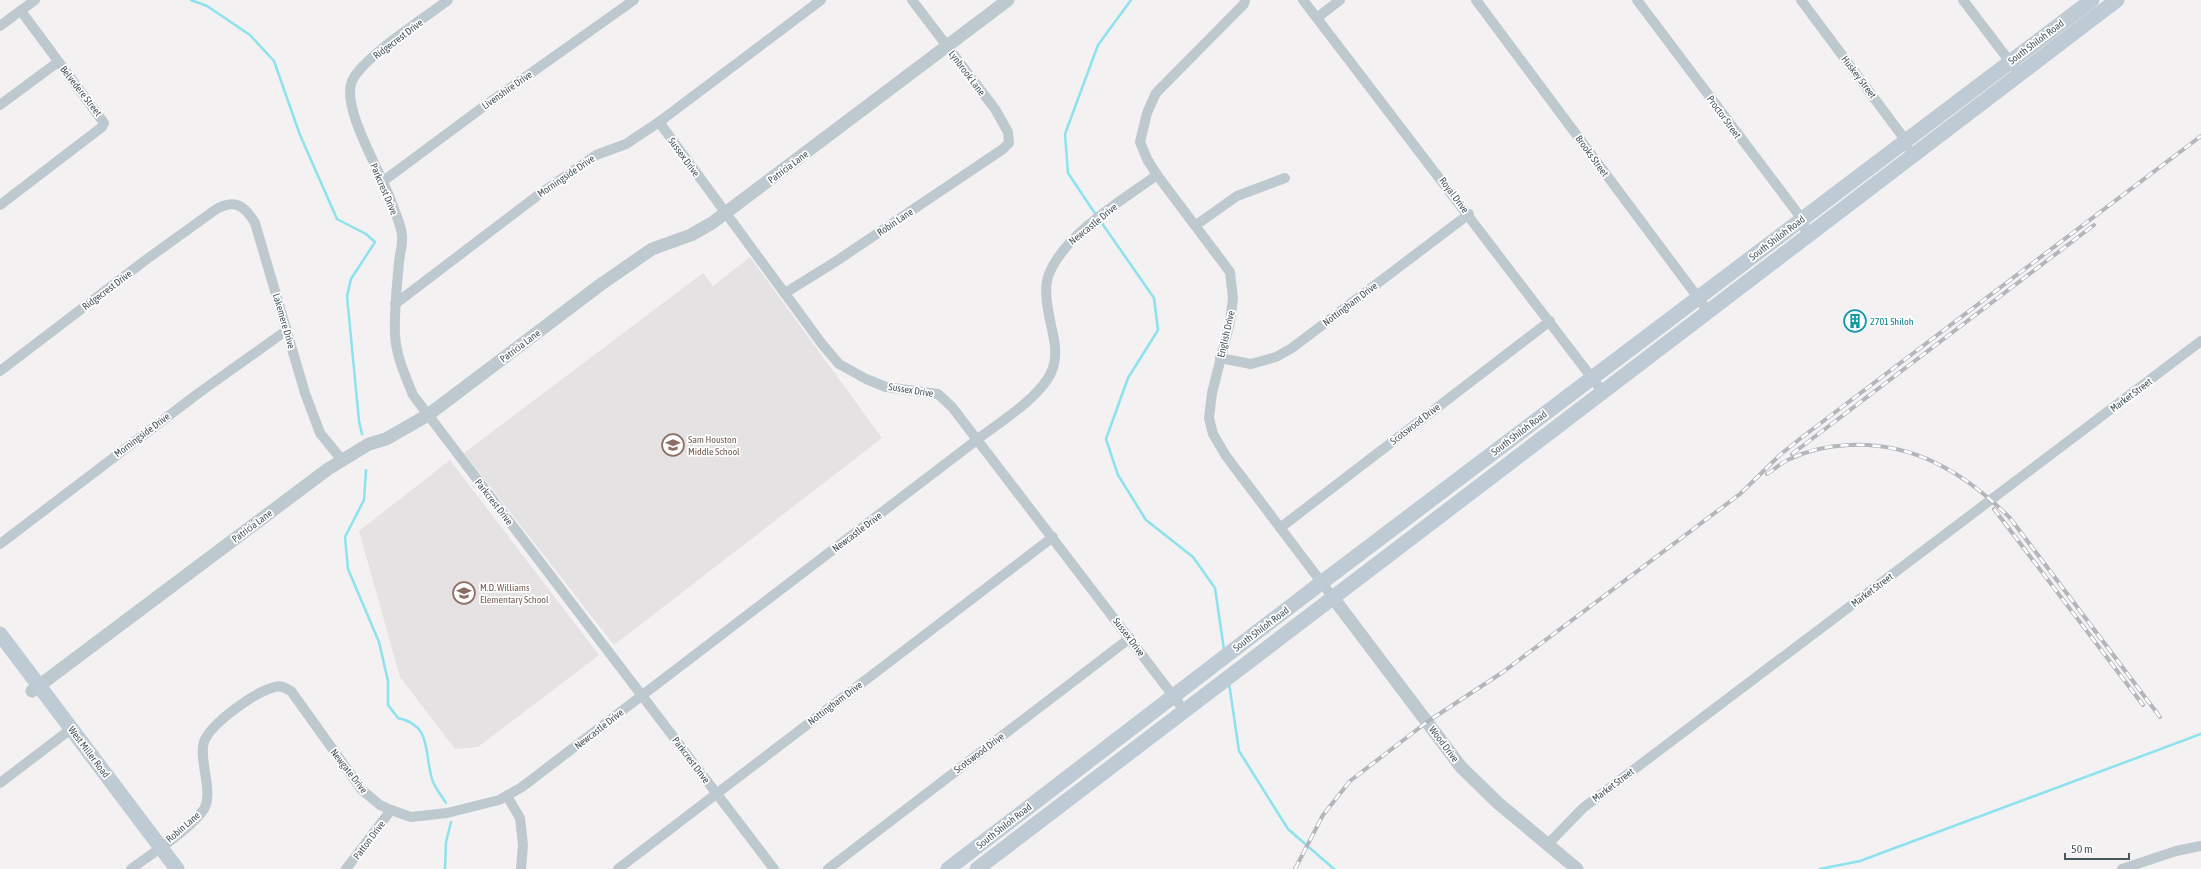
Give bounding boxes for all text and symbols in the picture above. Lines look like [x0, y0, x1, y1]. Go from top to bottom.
street label: Ridgecrest Drive [371, 17, 425, 61]
street label: South Shiloh Road [2006, 17, 2066, 66]
street label: Lynbrook Lane [947, 48, 988, 98]
street label: Huskey Street [1839, 54, 1879, 100]
street label: Belvedere Street [58, 64, 104, 118]
street label: Livenshire Drive [480, 68, 535, 111]
street label: Proctor Street [1705, 94, 1743, 141]
street label: Brooks Street [1573, 133, 1611, 179]
street label: Sussex Drive [666, 135, 702, 179]
street label: Patricia Lane [766, 148, 811, 186]
street label: Morningside Drive [535, 153, 597, 199]
street label: Parkcrest Drive [368, 162, 400, 217]
street label: Royal Drive [1437, 175, 1471, 215]
street label: Newcastle Drive [1067, 201, 1120, 247]
street label: Robin Lane [875, 206, 915, 238]
street label: South Shiloh Road [1747, 213, 1807, 262]
street label: Ridgecrest Drive [80, 268, 134, 312]
street label: Nottingham Drive [1321, 280, 1380, 328]
street label: Lakemere Drive [271, 292, 297, 350]
building icon: 2701 Shiloh [1842, 308, 1868, 334]
street label: English Drive [1215, 309, 1237, 358]
place label: 2701 Shiloh [1870, 316, 1914, 327]
street label: Patricia Lane [498, 327, 543, 365]
street label: Market Street [2108, 376, 2154, 414]
street label: Sussex Drive [888, 381, 935, 399]
street label: Scotswood Drive [1388, 401, 1442, 447]
street label: South Shiloh Road [1489, 408, 1549, 457]
street label: Morningside Drive [112, 410, 172, 459]
school or university icon: Sam Houston Middle School [660, 432, 686, 458]
place label: Sam Houston Middle School [688, 434, 740, 457]
street label: Parkcrest Drive [473, 477, 516, 527]
street label: Patricia Lane [230, 507, 275, 545]
street label: Newcastle Drive [830, 510, 884, 554]
street label: Market Street [1849, 571, 1895, 609]
school or university icon: M.D. Williams Elementary School [451, 580, 477, 606]
place label: M.D. Williams Elementary School [480, 582, 549, 605]
street label: South Shiloh Road [1231, 604, 1291, 653]
street label: Sussex Drive [1111, 616, 1147, 659]
street label: Nottingham Drive [806, 679, 865, 727]
street label: Newcastle Drive [572, 706, 626, 751]
street label: West Miller Road [66, 724, 112, 780]
street label: Wood Drive [1427, 724, 1461, 764]
street label: Scotswood Drive [952, 730, 1007, 775]
street label: Parkcrest Drive [670, 735, 712, 786]
street label: Newgate Drive [328, 747, 370, 796]
street label: Market Street [1590, 766, 1636, 804]
street label: South Shiloh Road [974, 801, 1034, 851]
street label: Robin Lane [164, 809, 202, 845]
street label: Patton Drive [351, 818, 387, 861]
scale bar [2065, 835, 2129, 861]
text: 50 m [2071, 842, 2093, 856]

